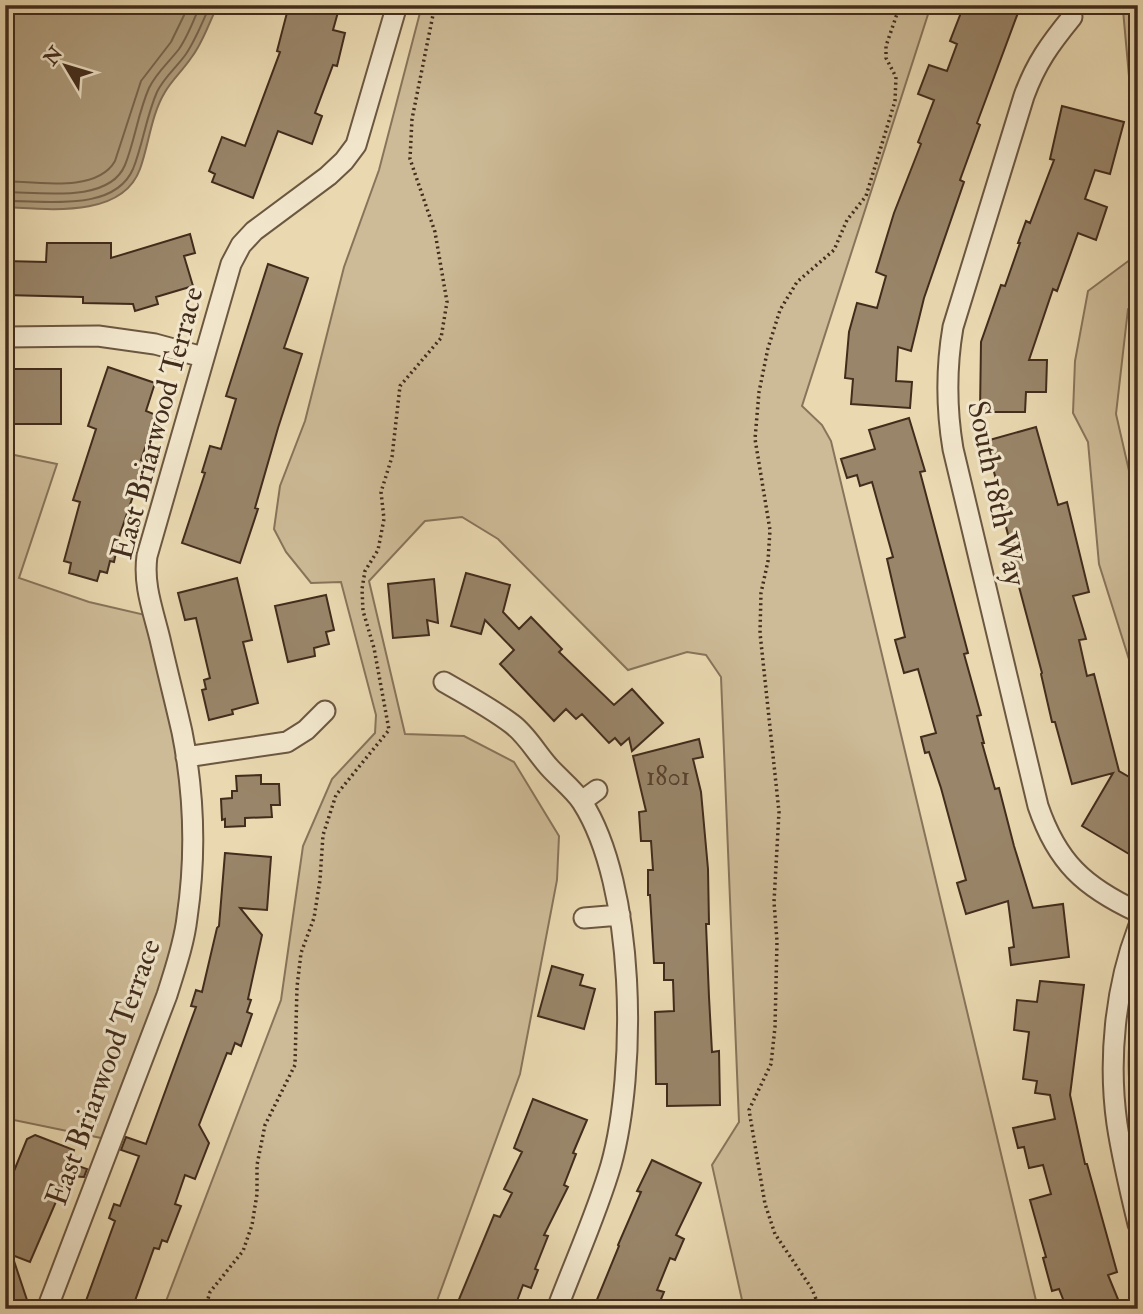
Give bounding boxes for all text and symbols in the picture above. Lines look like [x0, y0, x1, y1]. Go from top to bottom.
north arrow [32, 32, 102, 102]
text: N [38, 41, 69, 71]
street label: East Briarwood Terrace [103, 283, 212, 564]
street label: South 18th Way [959, 397, 1034, 590]
house number: 1801 [646, 761, 690, 793]
street label: East Briarwood Terrace [38, 934, 169, 1211]

